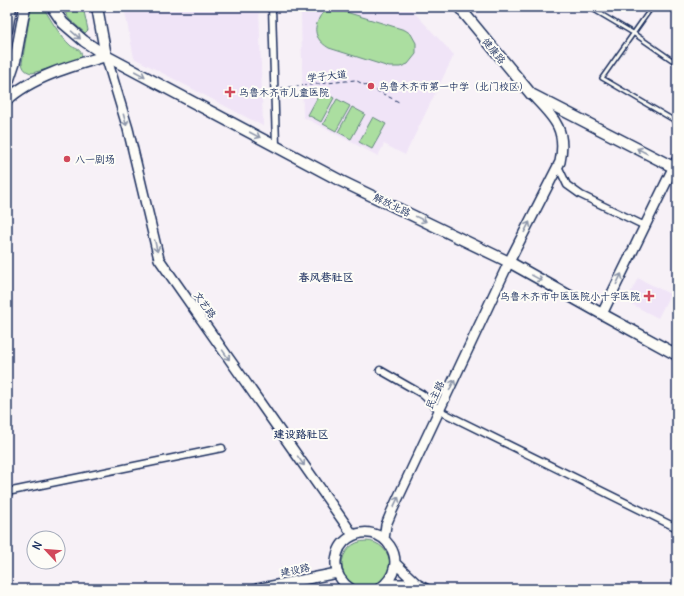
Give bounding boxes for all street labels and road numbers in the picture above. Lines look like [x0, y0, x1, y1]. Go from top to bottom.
street label: 健康路 [480, 35, 508, 67]
street label: 学子大道 [306, 67, 348, 85]
street label: 解放北路 [371, 190, 413, 220]
street label: 文艺路 [191, 289, 219, 321]
street label: 民主路 [423, 379, 447, 411]
street label: 建设路 [279, 561, 311, 579]

